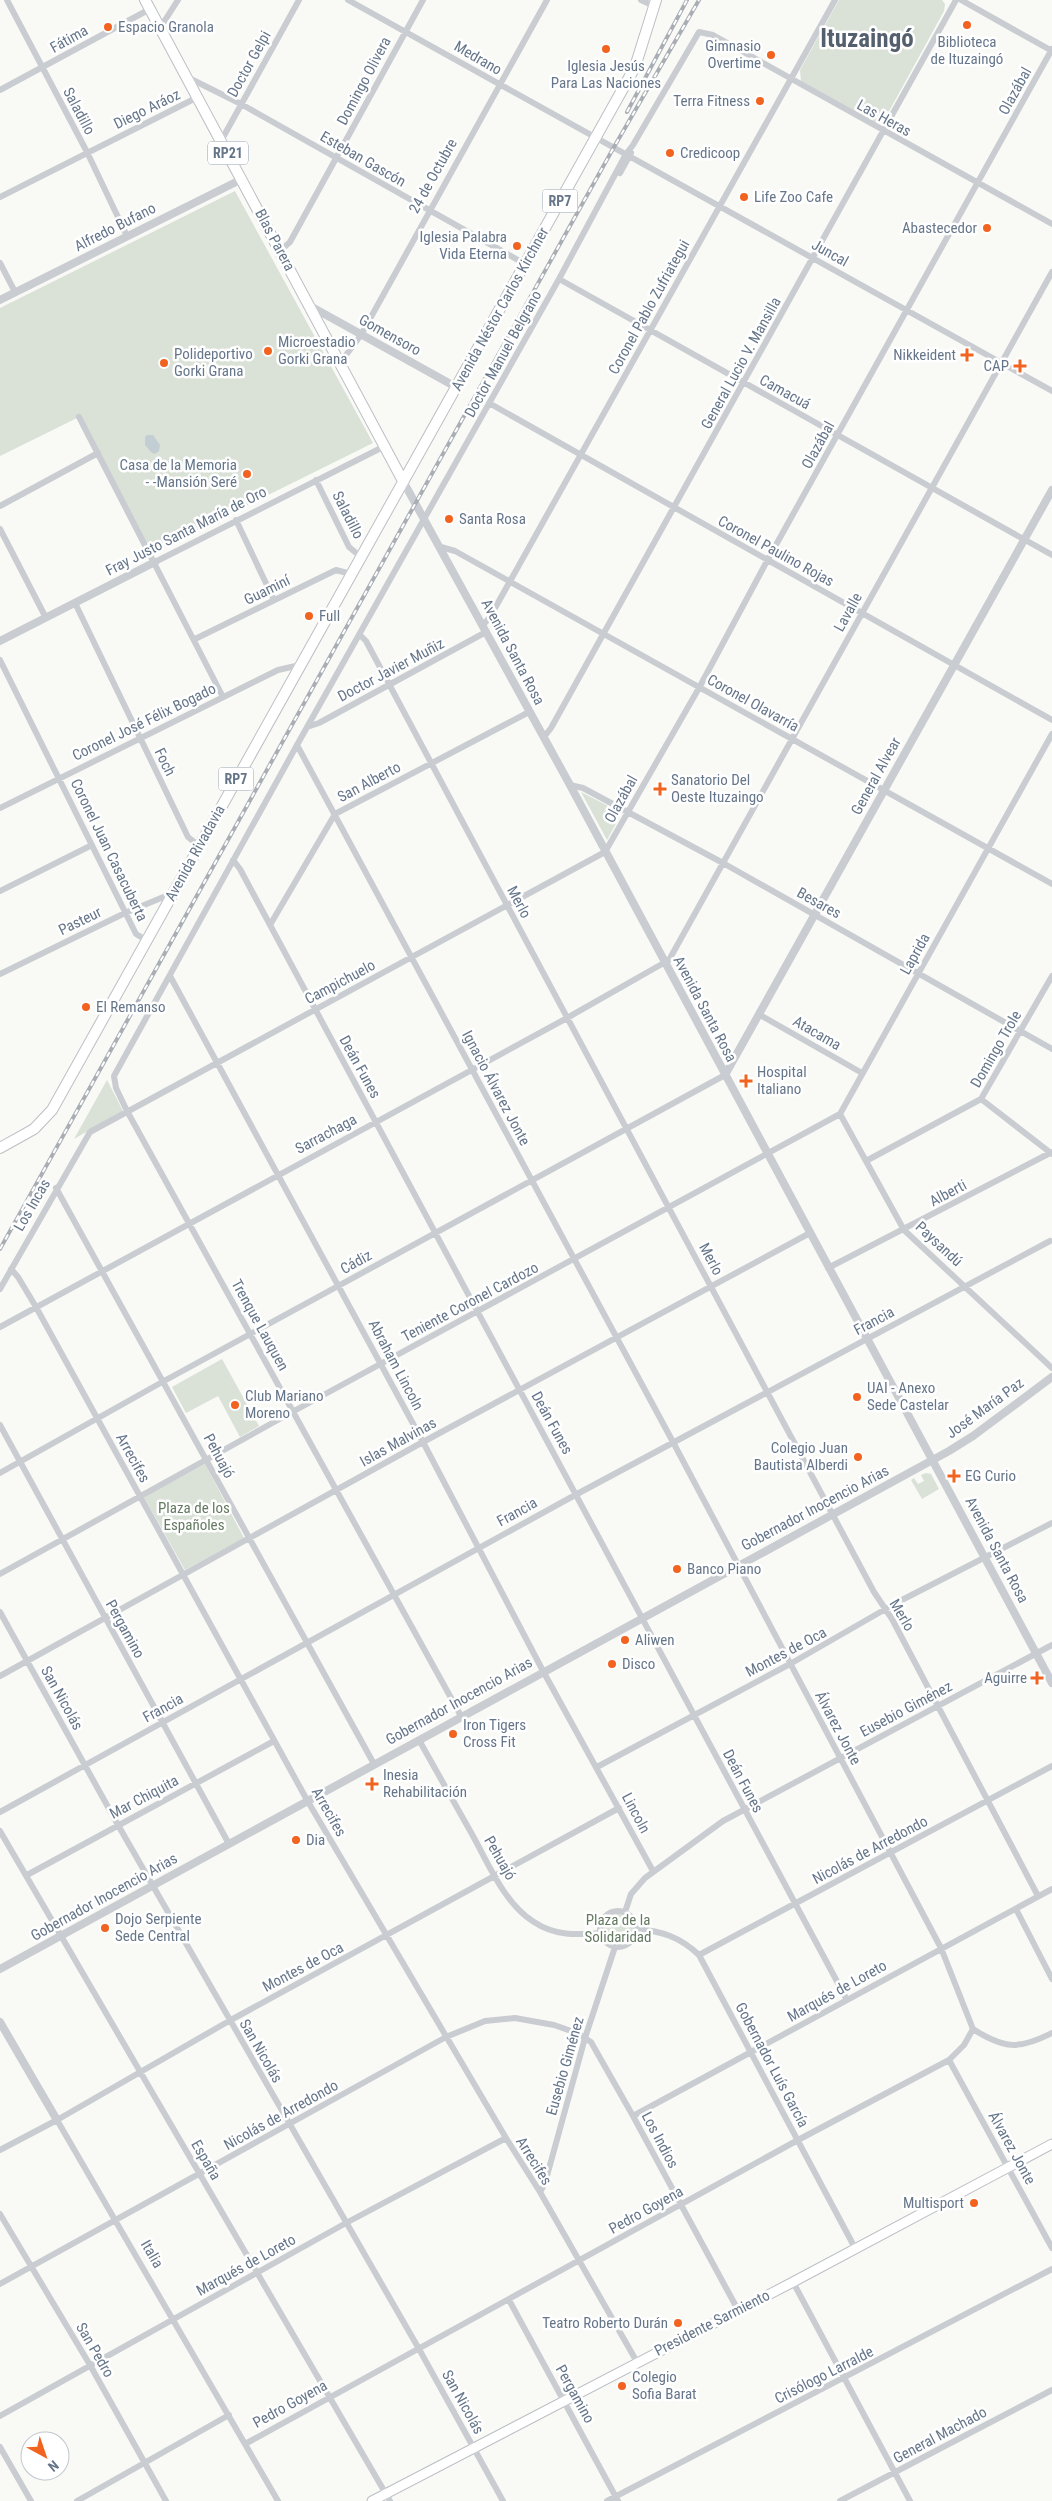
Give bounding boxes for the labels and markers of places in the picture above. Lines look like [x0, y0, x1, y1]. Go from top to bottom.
place label: Espacio Granola [118, 18, 214, 36]
marker: Biblioteca de Ituzaingó [961, 19, 973, 31]
marker: Espacio Granola [102, 21, 114, 33]
place label: Biblioteca de Ituzaingó [931, 33, 1003, 68]
place label: Gimnasio Overtime [705, 37, 761, 72]
marker: Iglesia Jesús Para Las Naciones [600, 43, 612, 55]
marker: Gimnasio Overtime [765, 49, 777, 61]
place label: Iglesia Jesús Para Las Naciones [551, 57, 661, 92]
place label: Terra Fitness [673, 92, 750, 110]
marker: Terra Fitness [754, 95, 766, 107]
place label: Credicoop [680, 144, 740, 162]
marker: Credicoop [664, 147, 676, 159]
place label: Life Zoo Cafe [754, 188, 833, 206]
marker: Life Zoo Cafe [738, 191, 750, 203]
place label: Abastecedor [902, 219, 977, 237]
marker: Abastecedor [981, 222, 993, 234]
place label: Iglesia Palabra Vida Eterna [420, 228, 507, 263]
marker: Iglesia Palabra Vida Eterna [511, 240, 523, 252]
place label: Microestadio Gorki Grana [278, 333, 356, 368]
place label: Polideportivo Gorki Grana [174, 345, 253, 380]
marker: Microestadio Gorki Grana [262, 345, 274, 357]
place label: Nikkeident [893, 346, 956, 364]
marker: Nikkeident [960, 348, 974, 362]
marker: Polideportivo Gorki Grana [158, 357, 170, 369]
place label: CAP [984, 357, 1009, 375]
marker: CAP [1013, 359, 1027, 373]
place label: Casa de la Memoria - -Mansión Seré [119, 456, 237, 491]
marker: Casa de la Memoria - -Mansión Seré [241, 468, 253, 480]
place label: Santa Rosa [459, 510, 526, 528]
marker: Santa Rosa [443, 513, 455, 525]
place label: Full [319, 607, 340, 625]
marker: Full [303, 610, 315, 622]
place label: Sanatorio Del Oeste Ituzaingo [671, 771, 764, 806]
marker: Sanatorio Del Oeste Ituzaingo [653, 782, 667, 796]
place label: El Remanso [96, 998, 165, 1016]
marker: El Remanso [80, 1001, 92, 1013]
place label: Hospital Italiano [757, 1063, 807, 1098]
marker: Hospital Italiano [739, 1074, 753, 1088]
place label: UAI - Anexo Sede Castelar [867, 1379, 949, 1414]
place label: Club Mariano Moreno [245, 1387, 324, 1422]
marker: UAI - Anexo Sede Castelar [851, 1391, 863, 1403]
marker: Club Mariano Moreno [229, 1399, 241, 1411]
place label: Colegio Juan Bautista Alberdi [754, 1439, 848, 1474]
marker: Colegio Juan Bautista Alberdi [852, 1451, 864, 1463]
place label: EG Curio [965, 1467, 1016, 1485]
marker: EG Curio [947, 1469, 961, 1483]
place label: Banco Piano [687, 1560, 761, 1578]
marker: Banco Piano [671, 1563, 683, 1575]
place label: Aliwen [635, 1631, 675, 1649]
marker: Aliwen [619, 1634, 631, 1646]
place label: Disco [622, 1655, 655, 1673]
marker: Disco [606, 1658, 618, 1670]
place label: Aguirre [984, 1669, 1027, 1687]
marker: Aguirre [1031, 1672, 1043, 1684]
place label: Iron Tigers Cross Fit [463, 1716, 526, 1751]
marker: Iron Tigers Cross Fit [447, 1728, 459, 1740]
place label: Inesia Rehabilitación [383, 1766, 467, 1801]
marker: Inesia Rehabilitación [365, 1777, 379, 1791]
place label: Dia [306, 1831, 325, 1849]
marker: Dia [290, 1834, 302, 1846]
place label: Dojo Serpiente Sede Central [115, 1910, 201, 1945]
marker: Dojo Serpiente Sede Central [99, 1922, 111, 1934]
place label: Multisport [903, 2194, 964, 2212]
marker: Multisport [968, 2197, 980, 2209]
place label: Teatro Roberto Durán [542, 2314, 668, 2332]
marker: Teatro Roberto Durán [672, 2317, 684, 2329]
place label: Colegio Sofia Barat [632, 2368, 697, 2403]
marker: Colegio Sofia Barat [616, 2380, 628, 2392]

